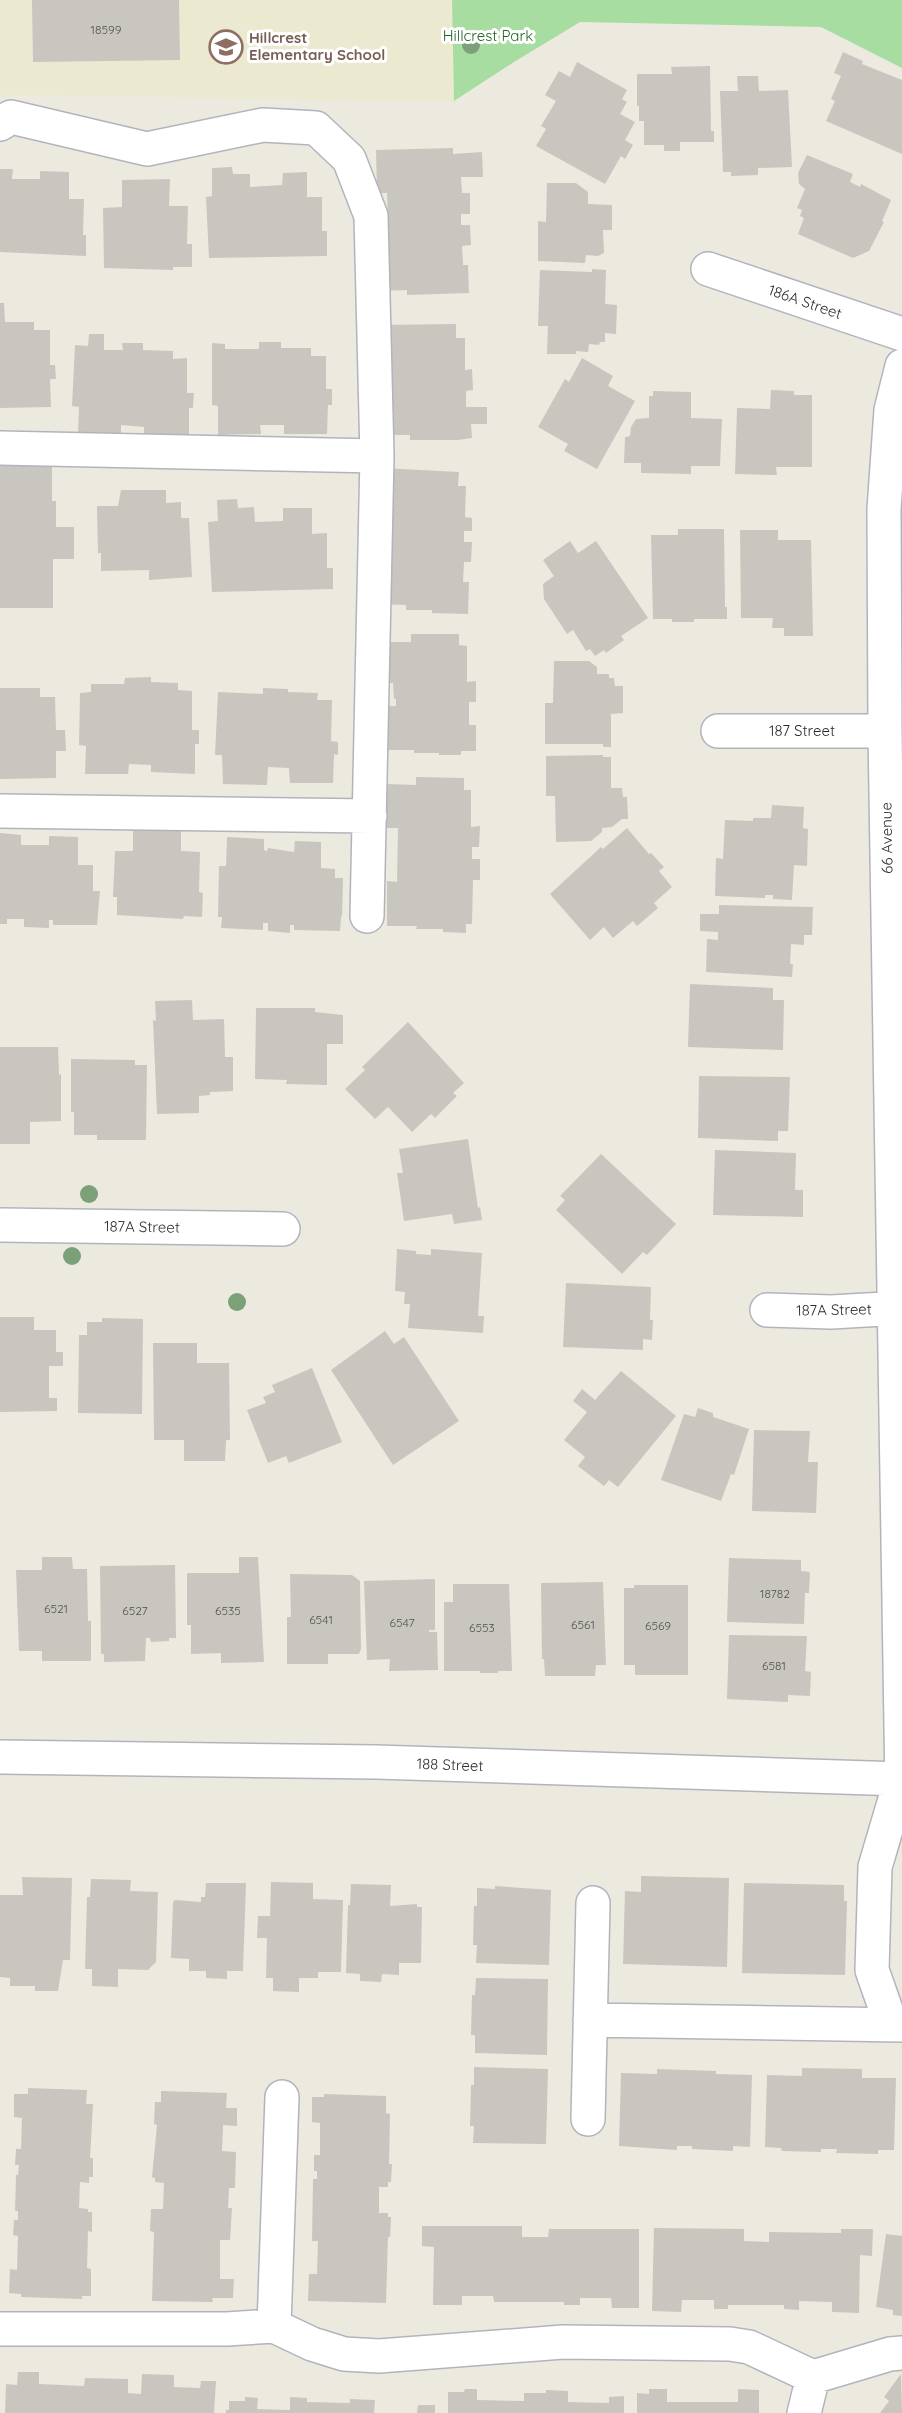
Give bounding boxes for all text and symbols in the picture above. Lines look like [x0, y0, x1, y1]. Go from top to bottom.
house number: 18599 [91, 22, 122, 37]
park label: Hillcrest Park [443, 26, 533, 45]
place label: Hillcrest Elementary School [249, 28, 385, 64]
school or university icon: Hillcrest Elementary School [208, 29, 244, 65]
street label: 186A Street [766, 280, 844, 323]
street label: 187 Street [769, 721, 835, 740]
street label: 66 Avenue [876, 802, 897, 874]
street label: 187A Street [104, 1216, 180, 1237]
street label: 187A Street [796, 1299, 872, 1320]
house number: 18782 [760, 1586, 790, 1601]
house number: 6521 [44, 1601, 68, 1616]
house number: 6527 [122, 1603, 148, 1618]
house number: 6535 [215, 1603, 241, 1618]
house number: 6541 [309, 1612, 333, 1627]
house number: 6547 [389, 1615, 415, 1630]
house number: 6561 [571, 1617, 595, 1632]
house number: 6569 [645, 1618, 671, 1633]
house number: 6553 [469, 1620, 495, 1635]
house number: 6581 [762, 1658, 786, 1673]
street label: 188 Street [416, 1754, 484, 1775]

